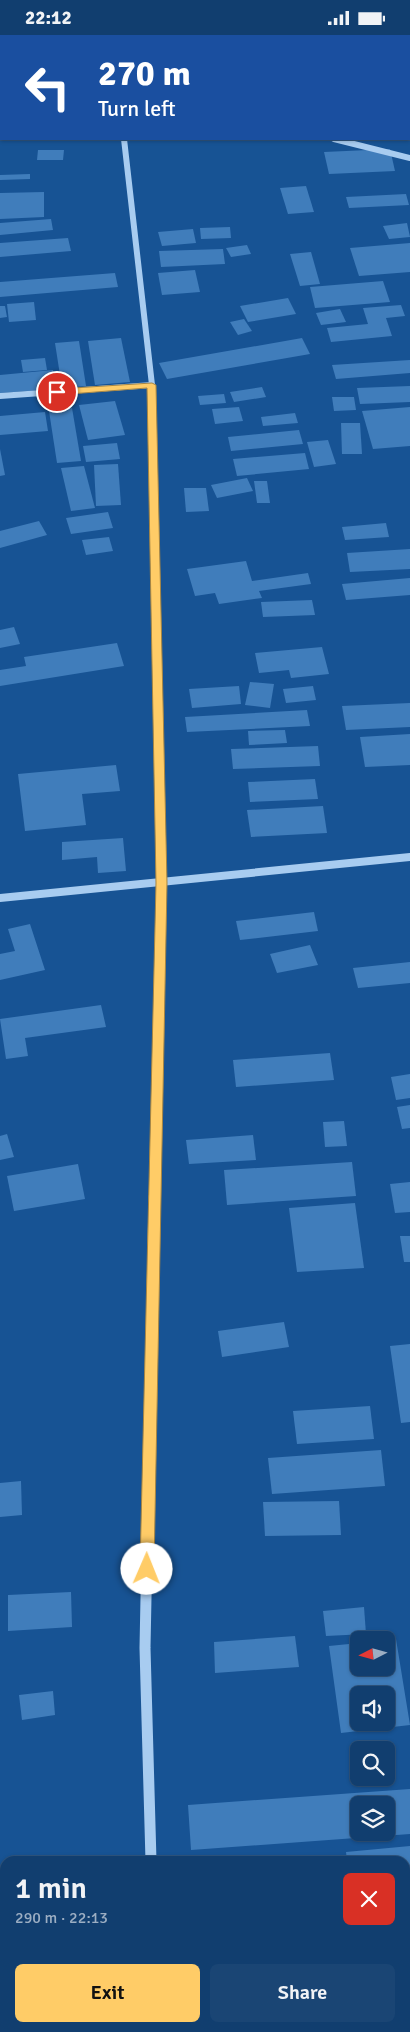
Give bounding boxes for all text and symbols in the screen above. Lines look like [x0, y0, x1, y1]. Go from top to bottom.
text: 22:12 [25, 6, 72, 30]
text: 270 m [98, 52, 191, 95]
icon: left [15, 55, 80, 120]
text: Turn left [98, 95, 176, 122]
pin [36, 371, 78, 413]
icon: arrive [43, 378, 71, 406]
position arrow [120, 1542, 172, 1594]
north arrow [350, 1631, 395, 1676]
map controls [350, 1631, 395, 1841]
button: sound [350, 1686, 395, 1731]
button: search [350, 1741, 395, 1786]
button: layers [350, 1796, 395, 1841]
text: 1 min [15, 1870, 87, 1907]
button: close [343, 1873, 395, 1925]
text: 290 m · 22:13 [15, 1908, 108, 1928]
button: Exit [15, 1964, 200, 2022]
button: Share [210, 1964, 395, 2022]

